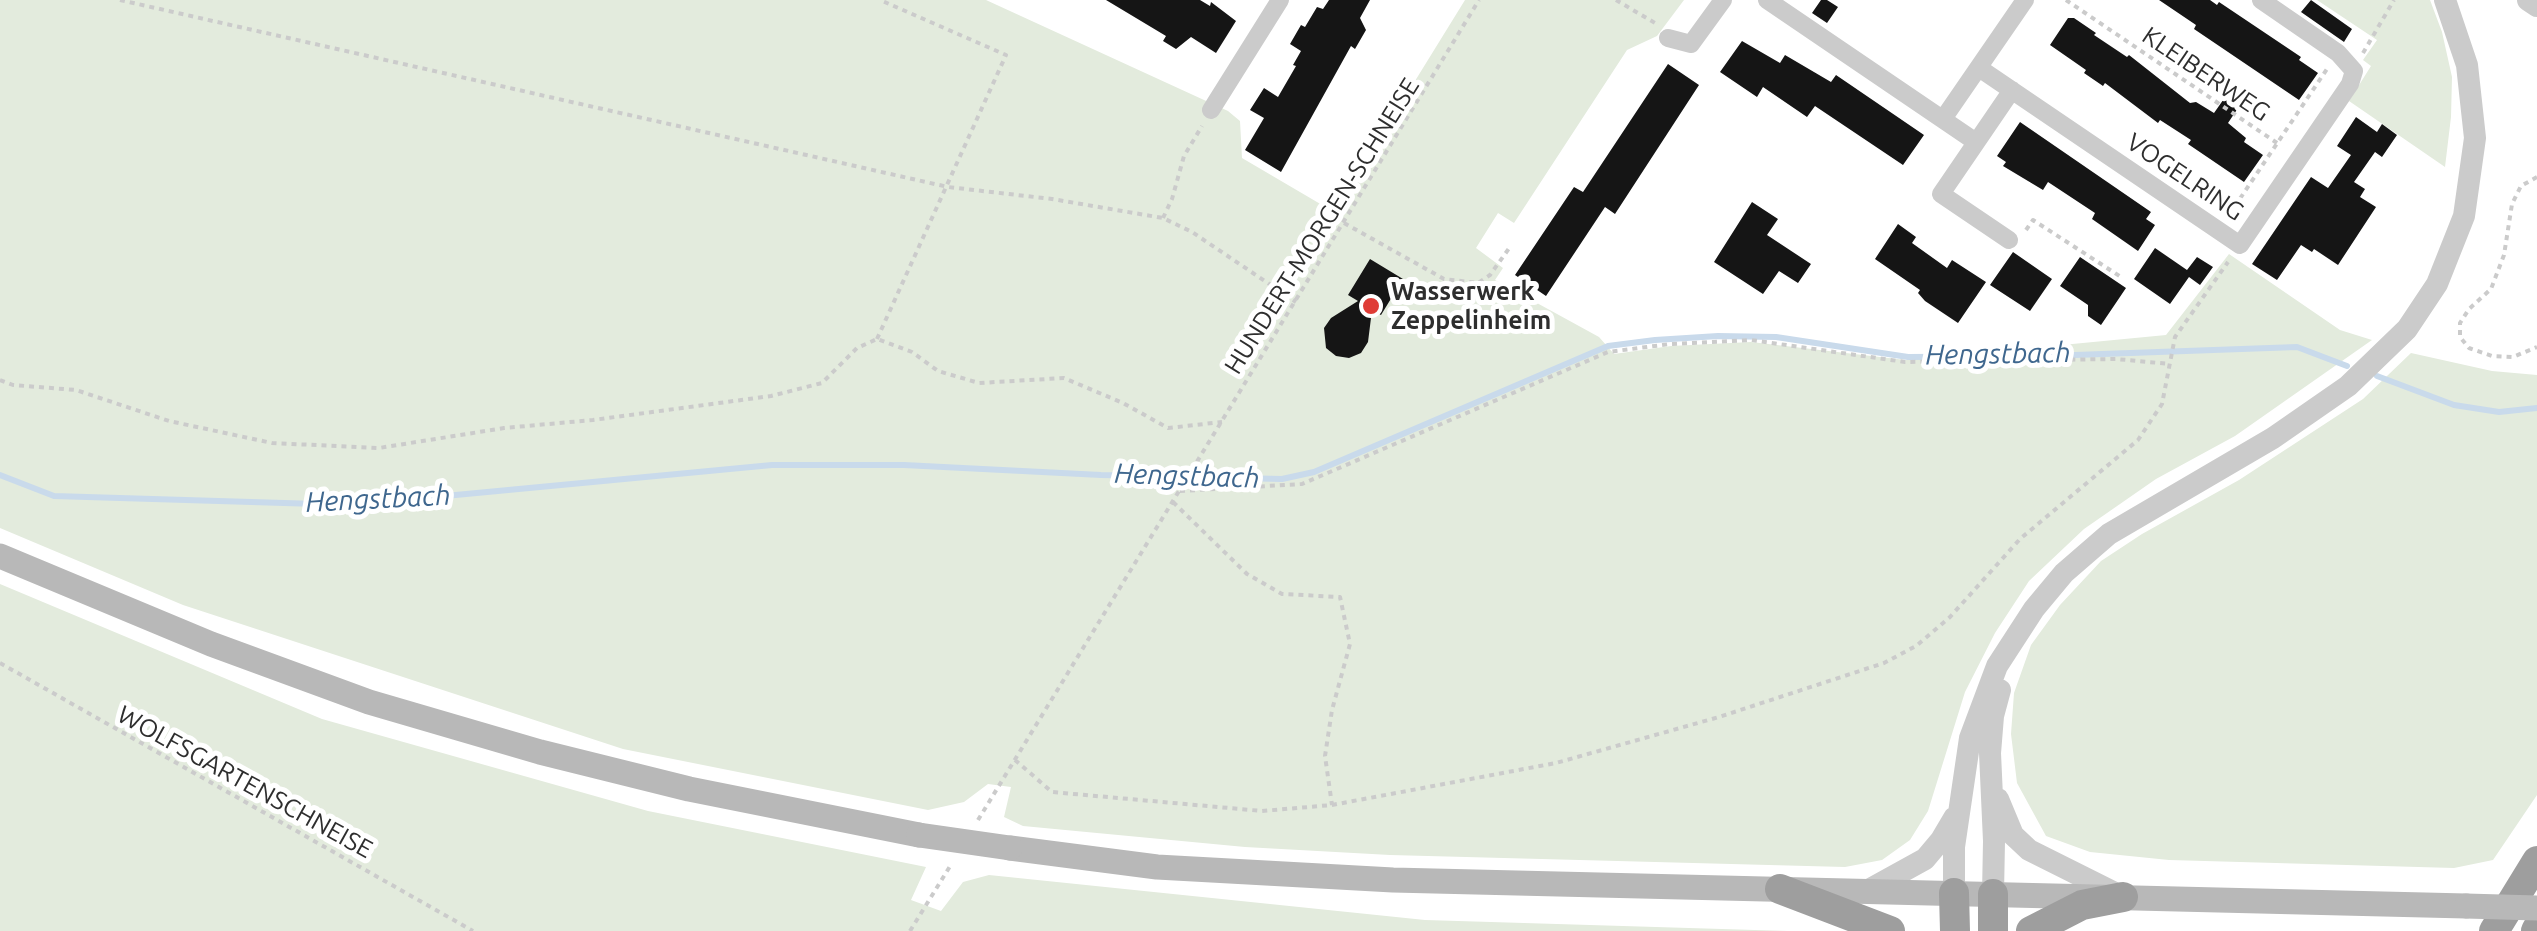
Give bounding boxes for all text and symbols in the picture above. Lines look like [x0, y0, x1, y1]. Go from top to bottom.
street label: KLEIBERWEG [2137, 20, 2275, 128]
street label: HUNDERT-MORGEN-SCHNEISE [1218, 73, 1426, 379]
street label: VOGELRING [2121, 127, 2249, 227]
place label: Wasserwerk Zeppelinheim [1391, 277, 1551, 336]
marker: Wasserwerk Zeppelinheim [1360, 295, 1382, 317]
water label: Hengstbach [1925, 336, 2071, 372]
water label: Hengstbach [1114, 457, 1260, 495]
water label: Hengstbach [305, 478, 451, 520]
street label: WOLFSGARTENSCHNEISE [112, 699, 378, 865]

